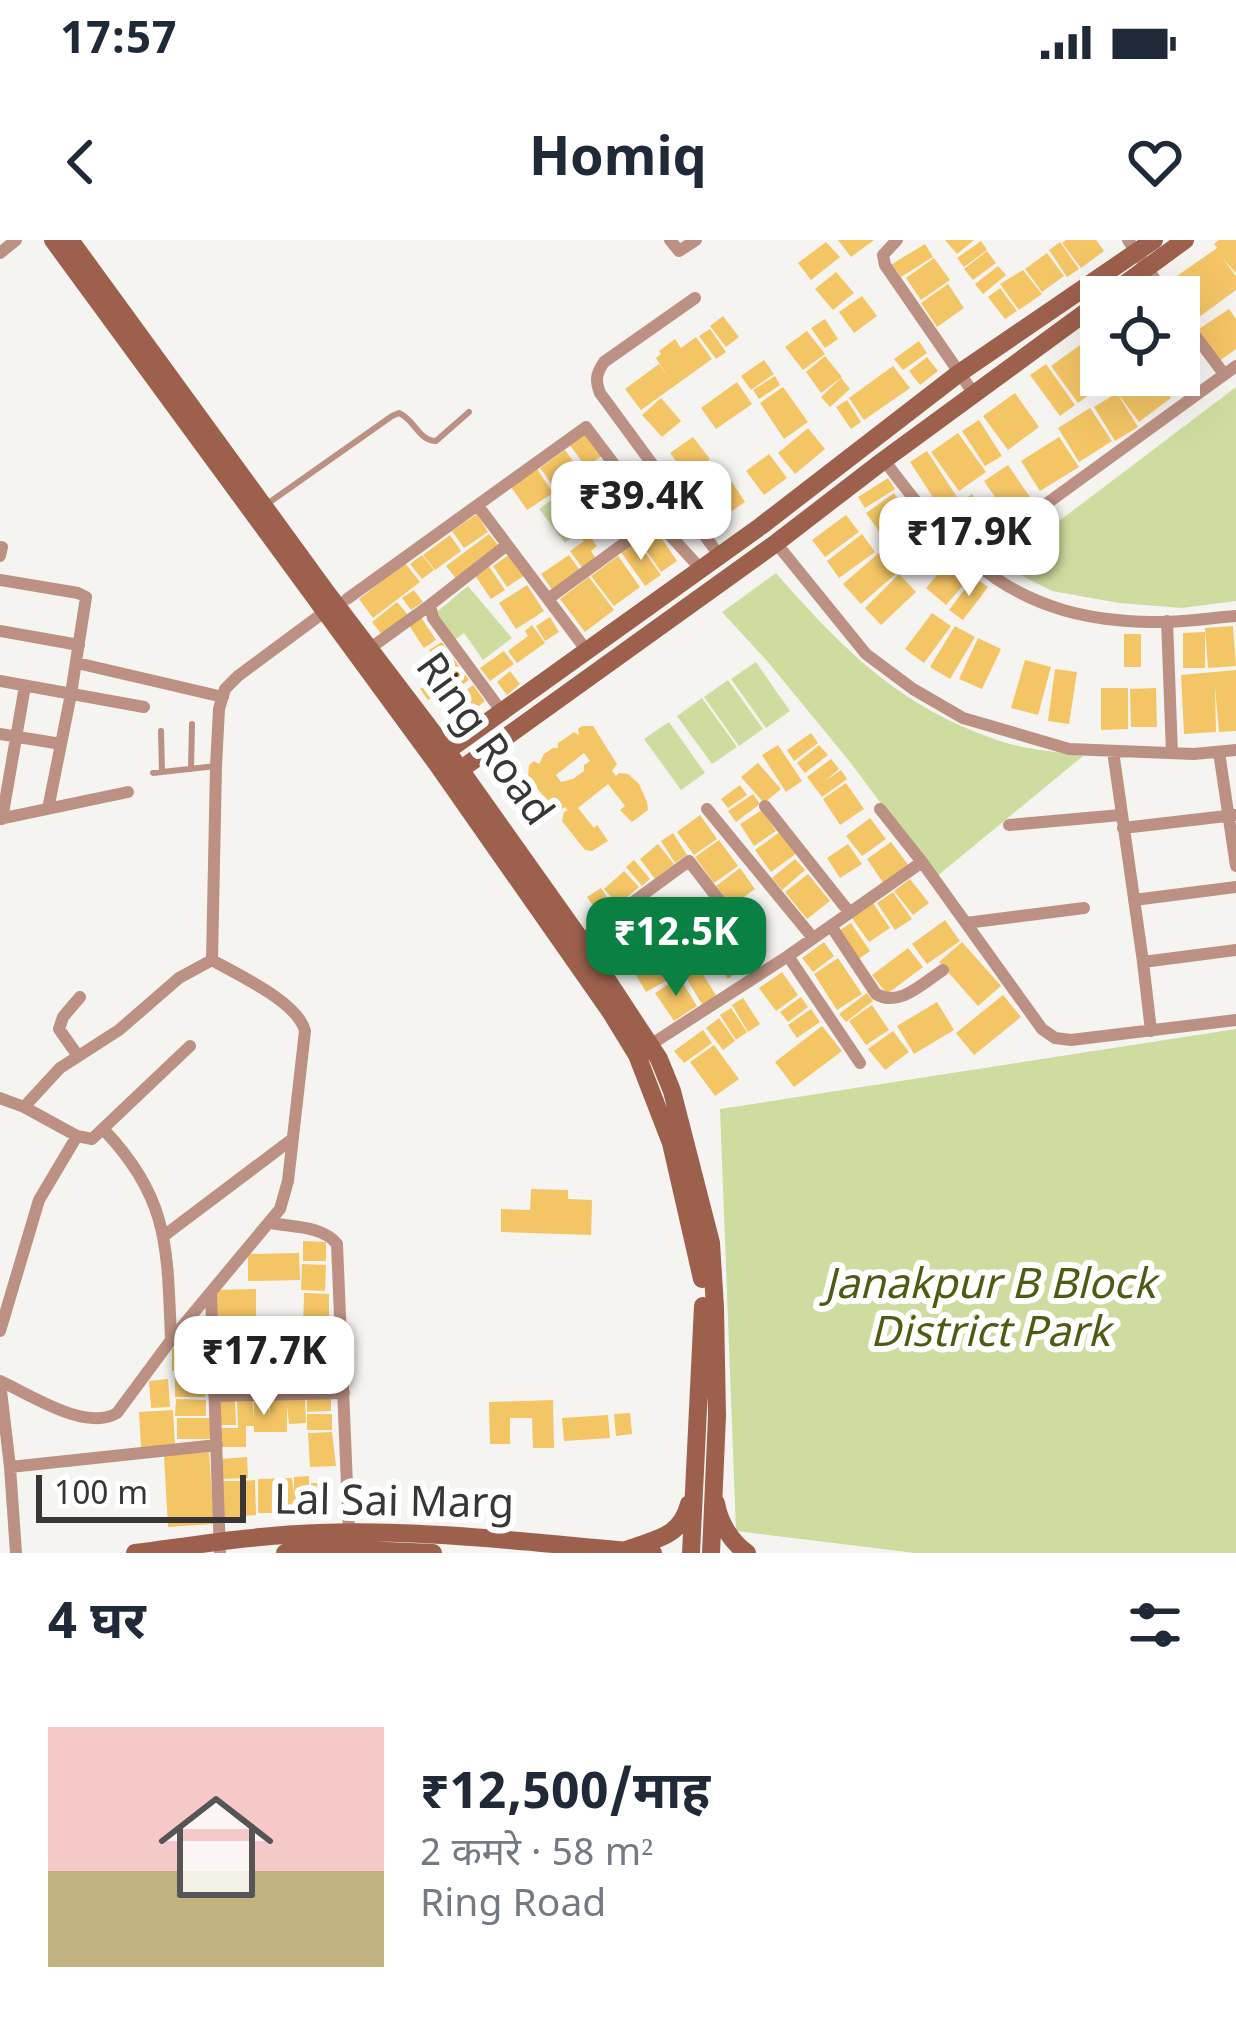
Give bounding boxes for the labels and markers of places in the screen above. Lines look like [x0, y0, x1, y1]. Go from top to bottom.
pin: ₹39.4K [543, 461, 739, 563]
pin: ₹17.9K [871, 497, 1067, 599]
pin: ₹12.5K [578, 897, 774, 999]
pin: ₹17.7K [166, 1316, 362, 1418]

